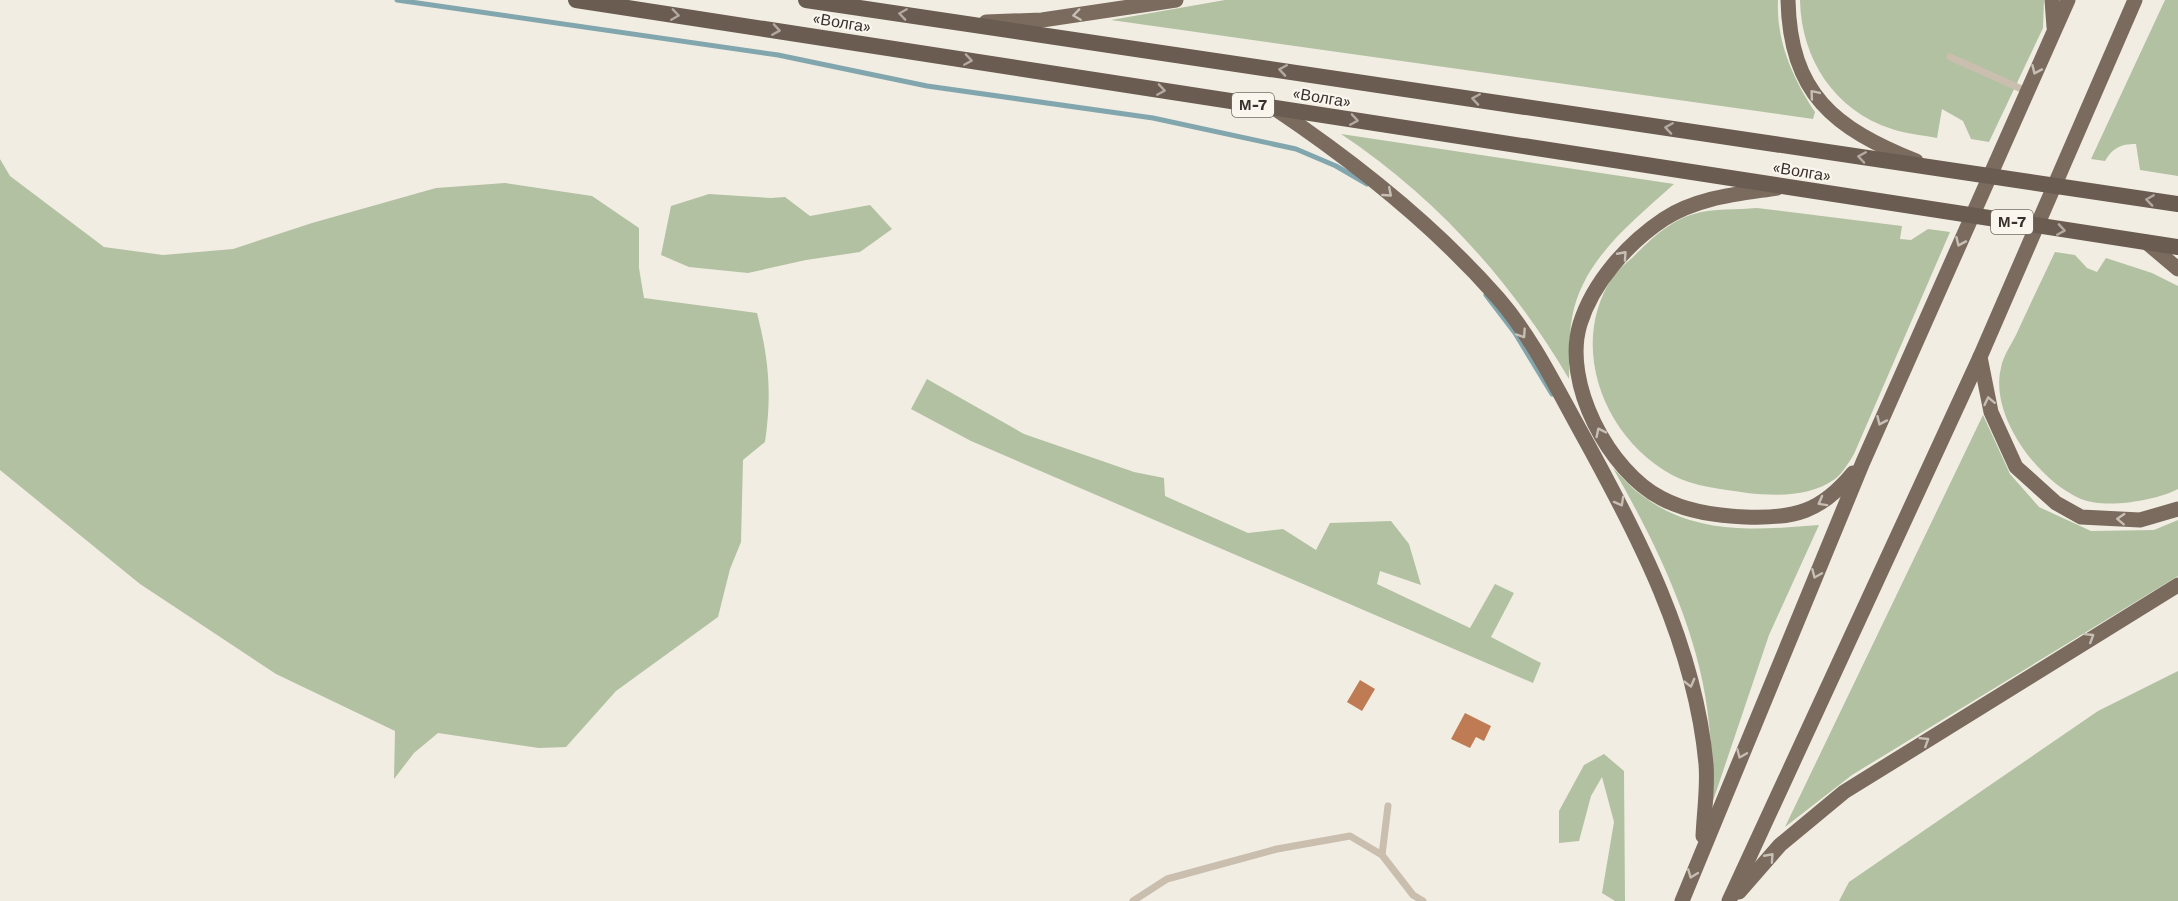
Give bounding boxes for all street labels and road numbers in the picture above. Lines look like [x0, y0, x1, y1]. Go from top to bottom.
street label: «Волга» [811, 9, 873, 36]
street label: «Волга» [1291, 84, 1353, 111]
road number: М-7 [1232, 93, 1274, 117]
street label: «Волга» [1771, 158, 1833, 185]
road number: М-7 [1991, 210, 2033, 234]

